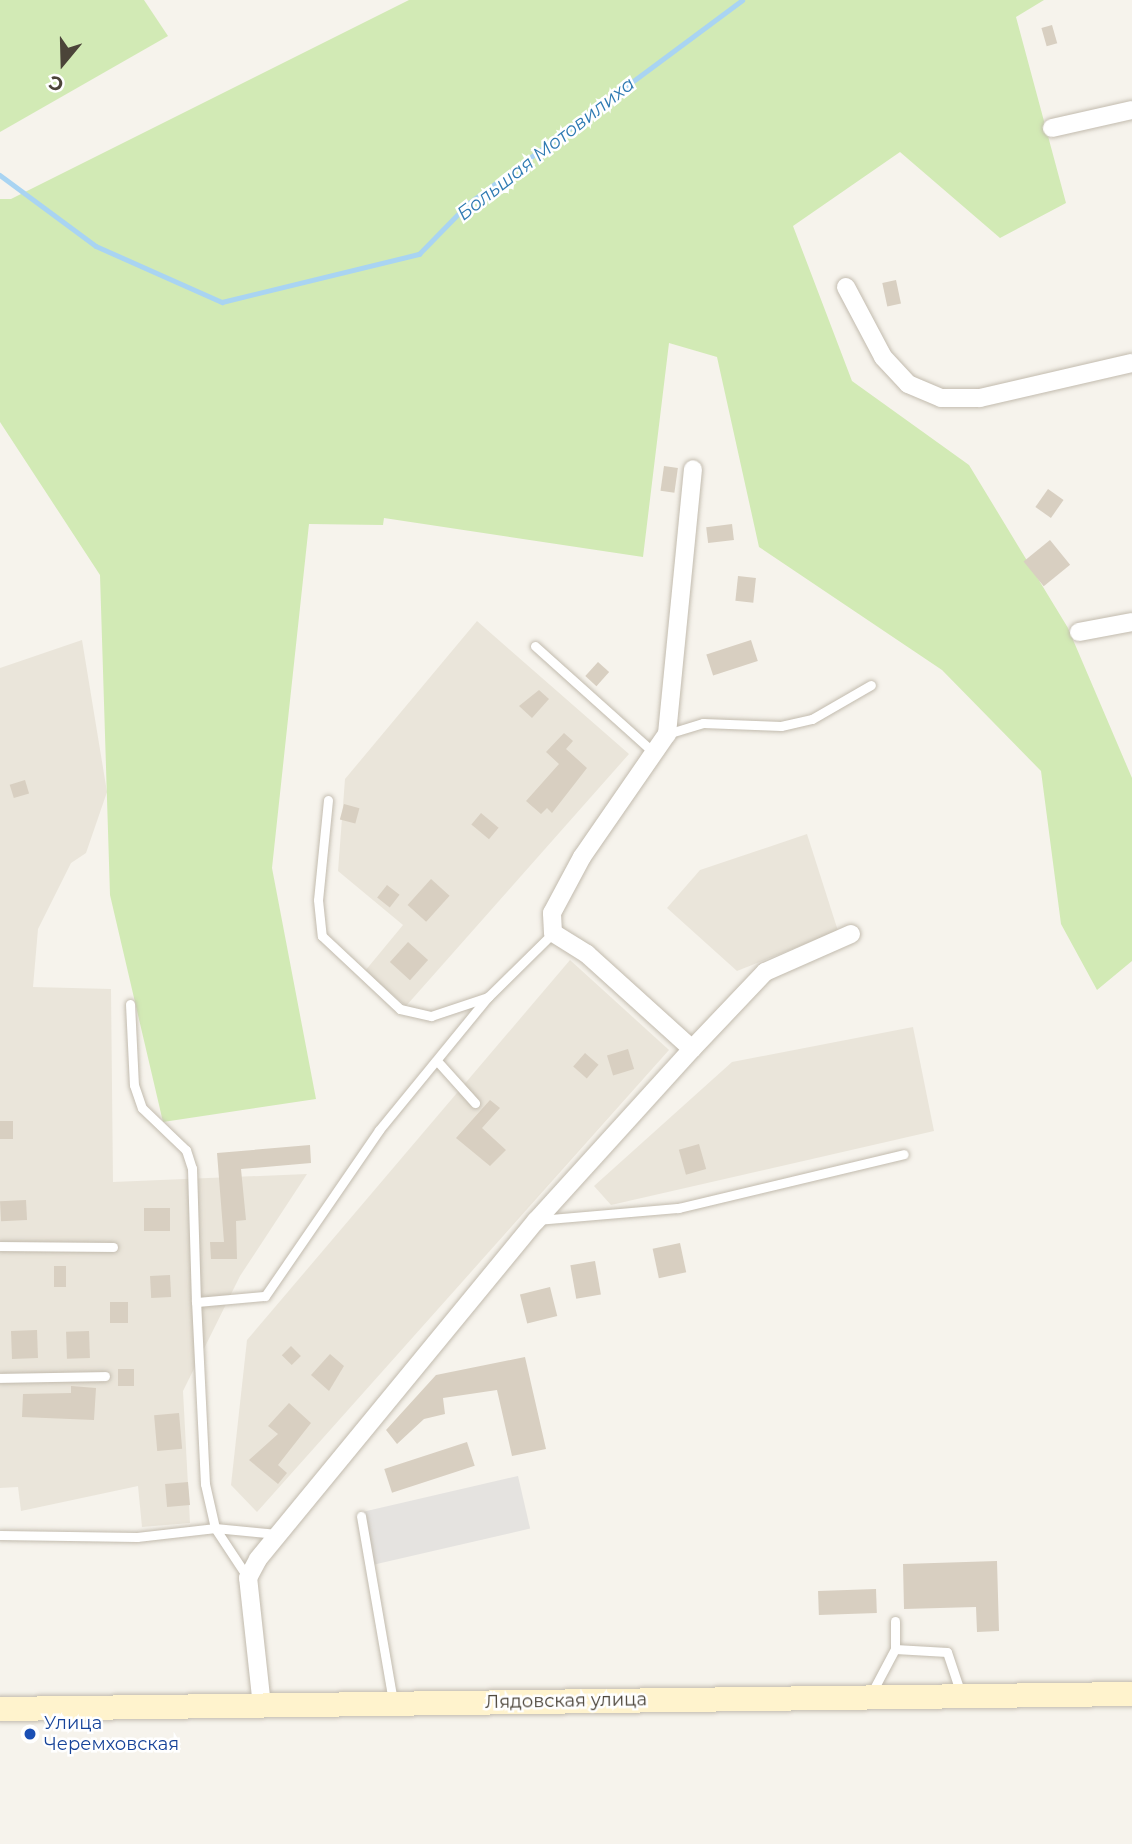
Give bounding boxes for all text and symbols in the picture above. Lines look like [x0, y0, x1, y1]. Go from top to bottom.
north arrow [28, 28, 98, 98]
text: С [46, 70, 66, 96]
water label: Большая Мотовилиха [453, 73, 639, 225]
street label: Лядовская улица [485, 1689, 647, 1713]
place label: Улица Черемховская [44, 1713, 179, 1756]
marker: Улица Черемховская [22, 1726, 38, 1742]

